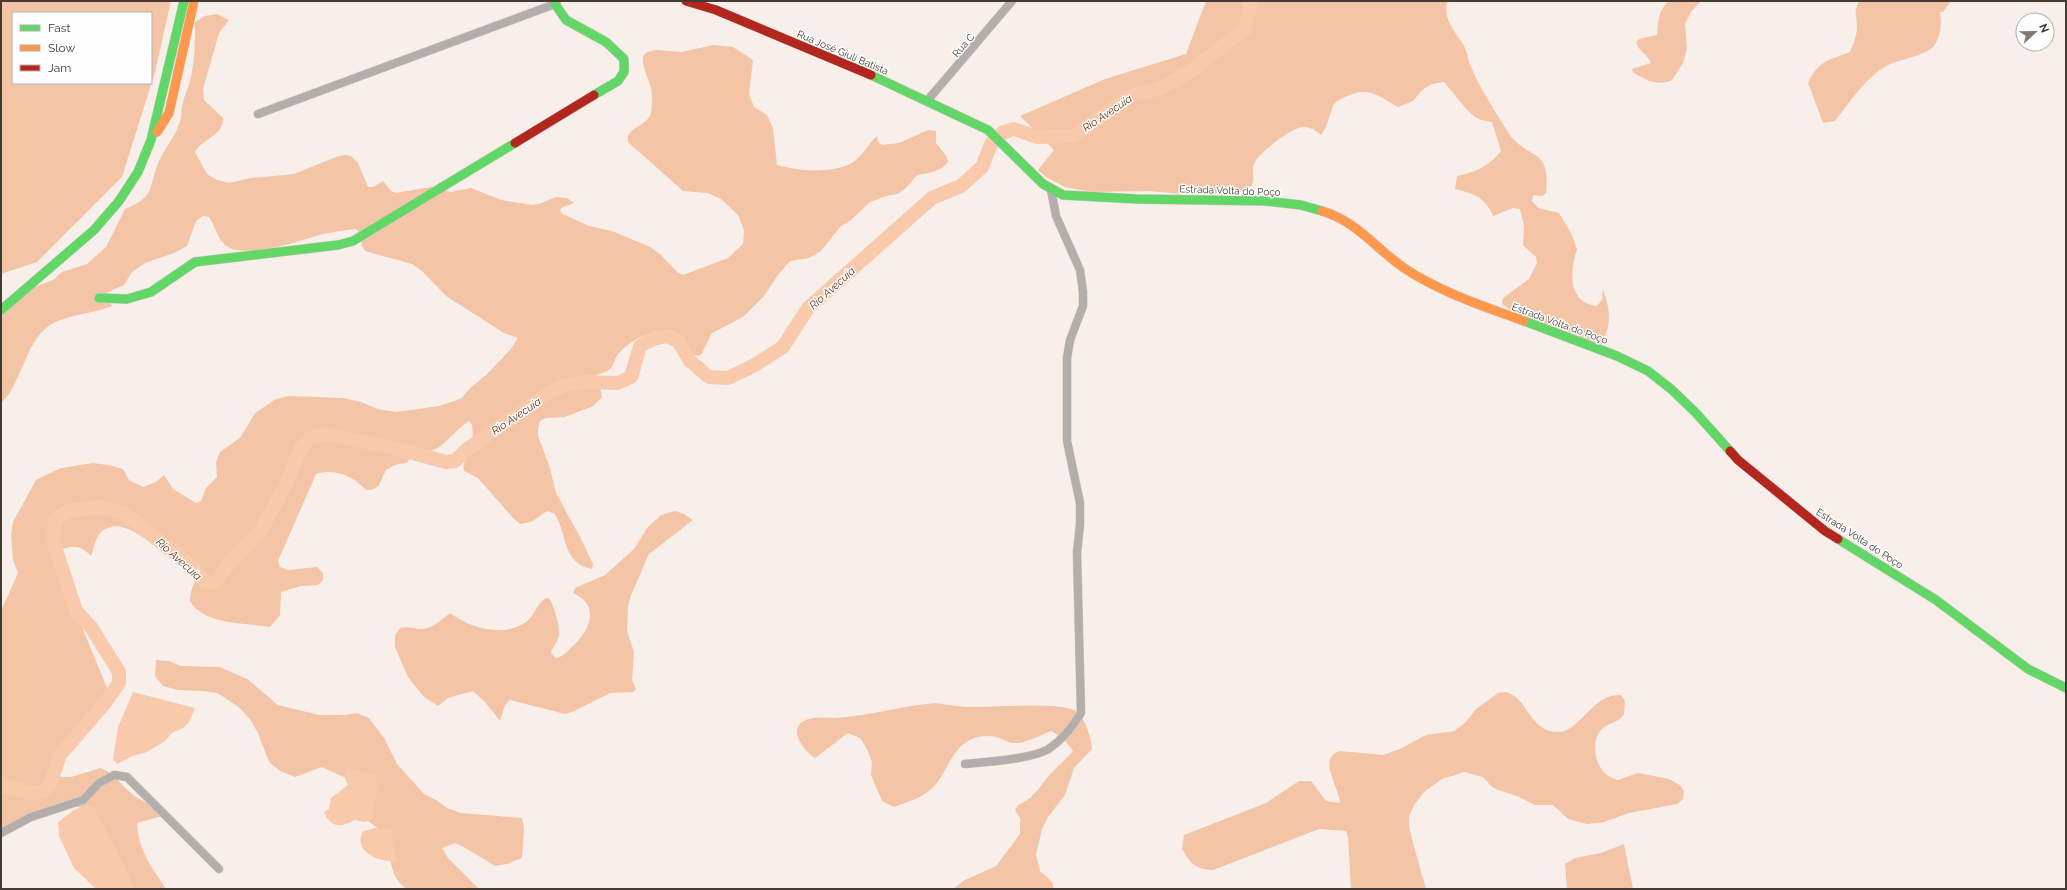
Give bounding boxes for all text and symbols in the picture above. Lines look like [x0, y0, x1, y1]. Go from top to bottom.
legend [12, 12, 152, 84]
north arrow [2015, 12, 2055, 52]
text: Fast [48, 21, 71, 35]
text: N [2036, 22, 2051, 35]
street label: Rua José Giuli Batista [796, 28, 890, 77]
street label: Rua C [950, 31, 977, 59]
text: Slow [48, 41, 75, 55]
text: Jam [48, 61, 71, 75]
water label: Rio Avecuía [1080, 92, 1135, 135]
street label: Estrada Volta do Poço [1179, 183, 1281, 198]
water label: Rio Avecuía [807, 264, 858, 312]
street label: Estrada Volta do Poço [1510, 301, 1609, 346]
water label: Rio Avecuía [489, 395, 544, 438]
street label: Estrada Volta do Poço [1814, 506, 1905, 571]
water label: Rio Avecuía [153, 535, 204, 584]

